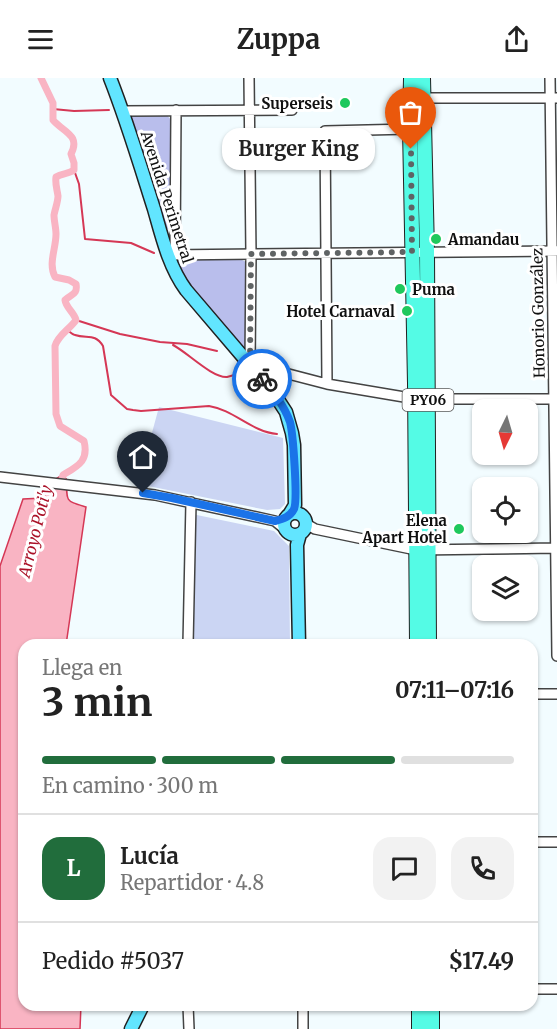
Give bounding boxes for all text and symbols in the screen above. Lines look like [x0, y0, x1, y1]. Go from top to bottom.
text: Zuppa [237, 22, 320, 56]
icon: menu [24, 23, 57, 56]
icon: share [500, 23, 533, 56]
pin [385, 87, 436, 149]
place label: Superseis [261, 94, 333, 113]
marker: Superseis [338, 96, 352, 110]
icon: bag [394, 96, 427, 129]
street label: Avenida Perimetral [136, 127, 198, 266]
callout: Burger King [222, 128, 375, 170]
text: Burger King [238, 136, 359, 161]
place label: Amandau [447, 230, 520, 249]
marker: Amandau [429, 232, 443, 246]
street label: Honorio González [527, 248, 549, 378]
place label: Puma [412, 280, 456, 299]
marker: Puma [393, 282, 407, 296]
place label: Hotel Carnaval [286, 302, 395, 321]
marker: Hotel Carnaval [400, 304, 414, 318]
courier [232, 349, 292, 409]
icon: bike [246, 363, 279, 396]
road number: PY06 [402, 389, 454, 411]
north arrow [472, 399, 538, 465]
map controls [472, 399, 538, 621]
pin [117, 431, 168, 493]
icon: home [126, 440, 159, 473]
button: locate [472, 477, 538, 543]
water label: Arroyo Poti'y [13, 483, 56, 581]
place label: Elena Apart Hotel [361, 511, 448, 547]
marker: Elena Apart Hotel [452, 522, 466, 536]
button: layers [472, 555, 538, 621]
text: Llega en [42, 655, 122, 680]
text: 07:11–07:16 [395, 676, 514, 704]
text: 3 min [42, 678, 152, 727]
text: En camino · 300 m [42, 773, 218, 798]
button: chat [373, 837, 436, 900]
button: phone [451, 837, 514, 900]
text: Lucía [120, 842, 179, 870]
text: L [67, 854, 81, 882]
text: Repartidor · 4.8 [120, 870, 264, 895]
text: Pedido #5037 [42, 947, 184, 975]
text: $17.49 [449, 947, 514, 975]

